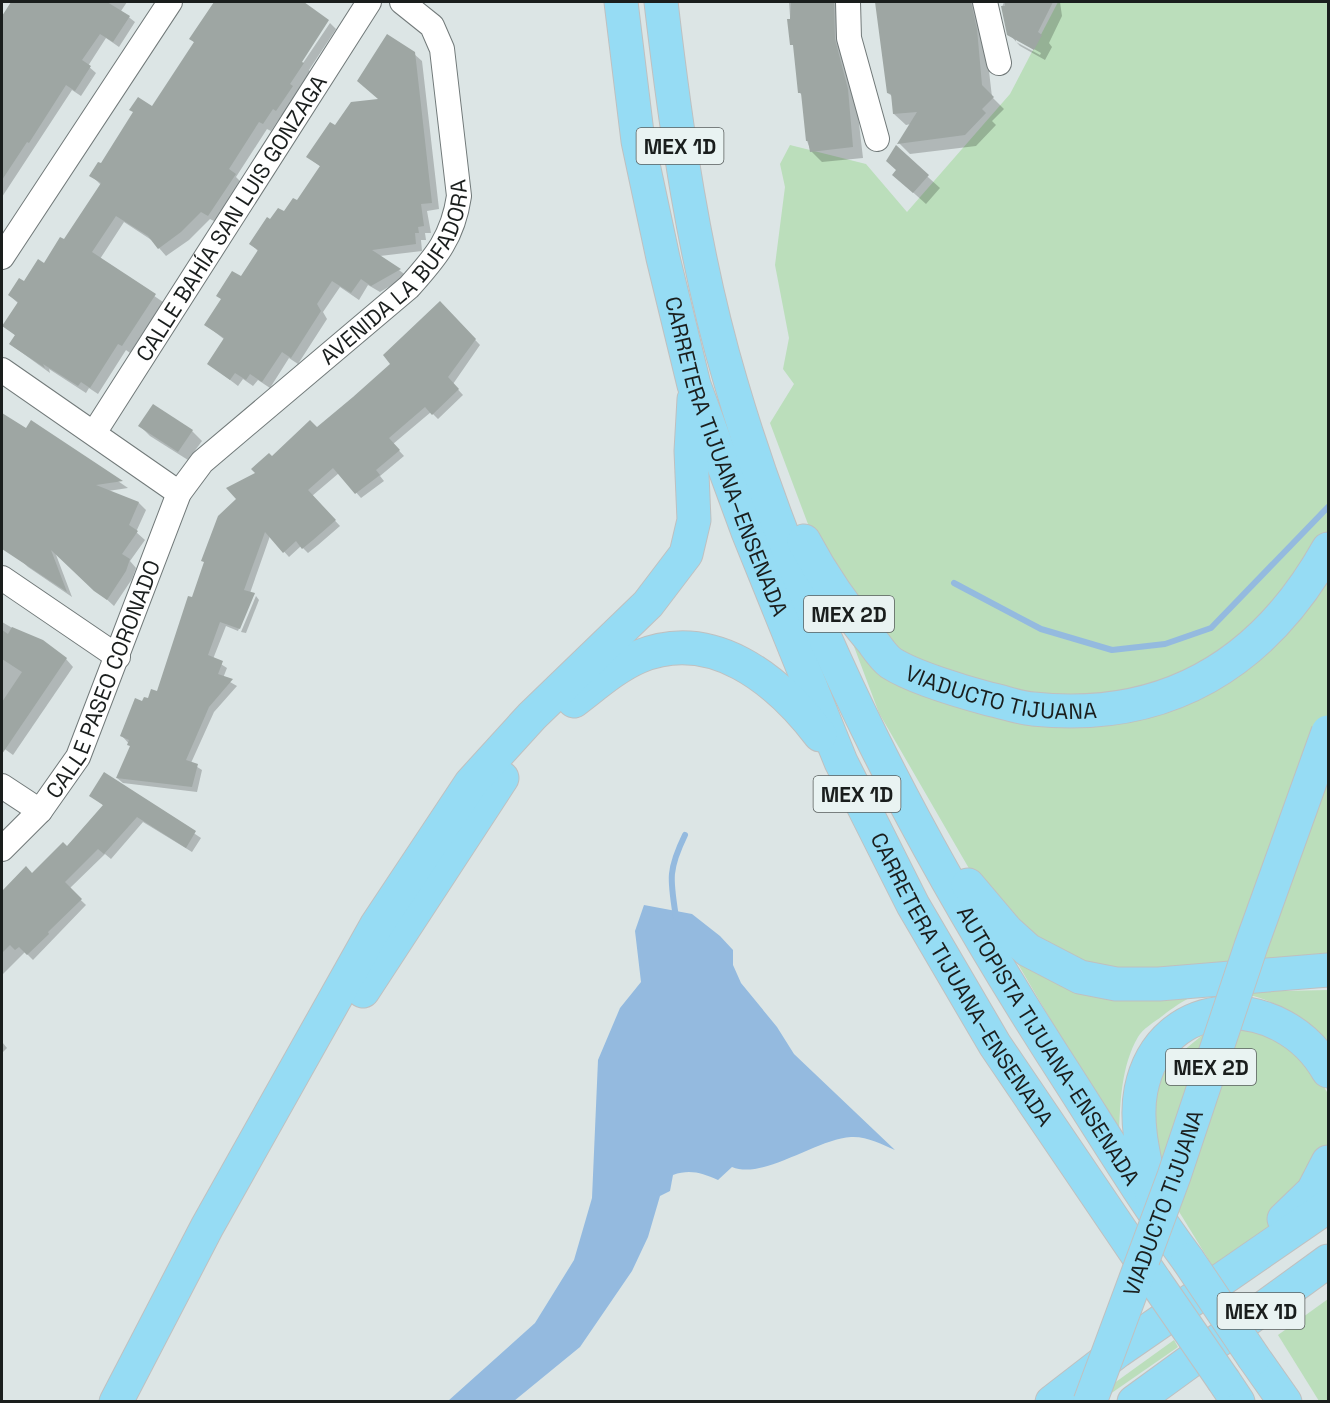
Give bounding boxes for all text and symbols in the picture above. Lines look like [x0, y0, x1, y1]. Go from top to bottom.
street label: CALLE BAHÍA SAN LUIS GONZAGA [129, 69, 333, 367]
road number: MEX 1D [636, 128, 724, 164]
street label: AVENIDA LA BUFADORA [314, 178, 473, 370]
street label: CARRETERA TIJUANA–ENSENADA [659, 293, 795, 620]
street label: CALLE PASEO CORONADO [39, 556, 166, 804]
road number: MEX 2D [804, 596, 894, 632]
street label: VIADUCTO TIJUANA [901, 658, 1098, 725]
road number: MEX 1D [814, 776, 900, 812]
street label: CARRETERA TIJUANA–ENSENADA [865, 828, 1060, 1132]
street label: AUTOPISTA TIJUANA-ENSENADA [951, 901, 1146, 1190]
road number: MEX 2D [1166, 1049, 1256, 1085]
street label: VIADUCTO TIJUANA [1117, 1106, 1209, 1300]
road number: MEX 1D [1218, 1293, 1304, 1329]

